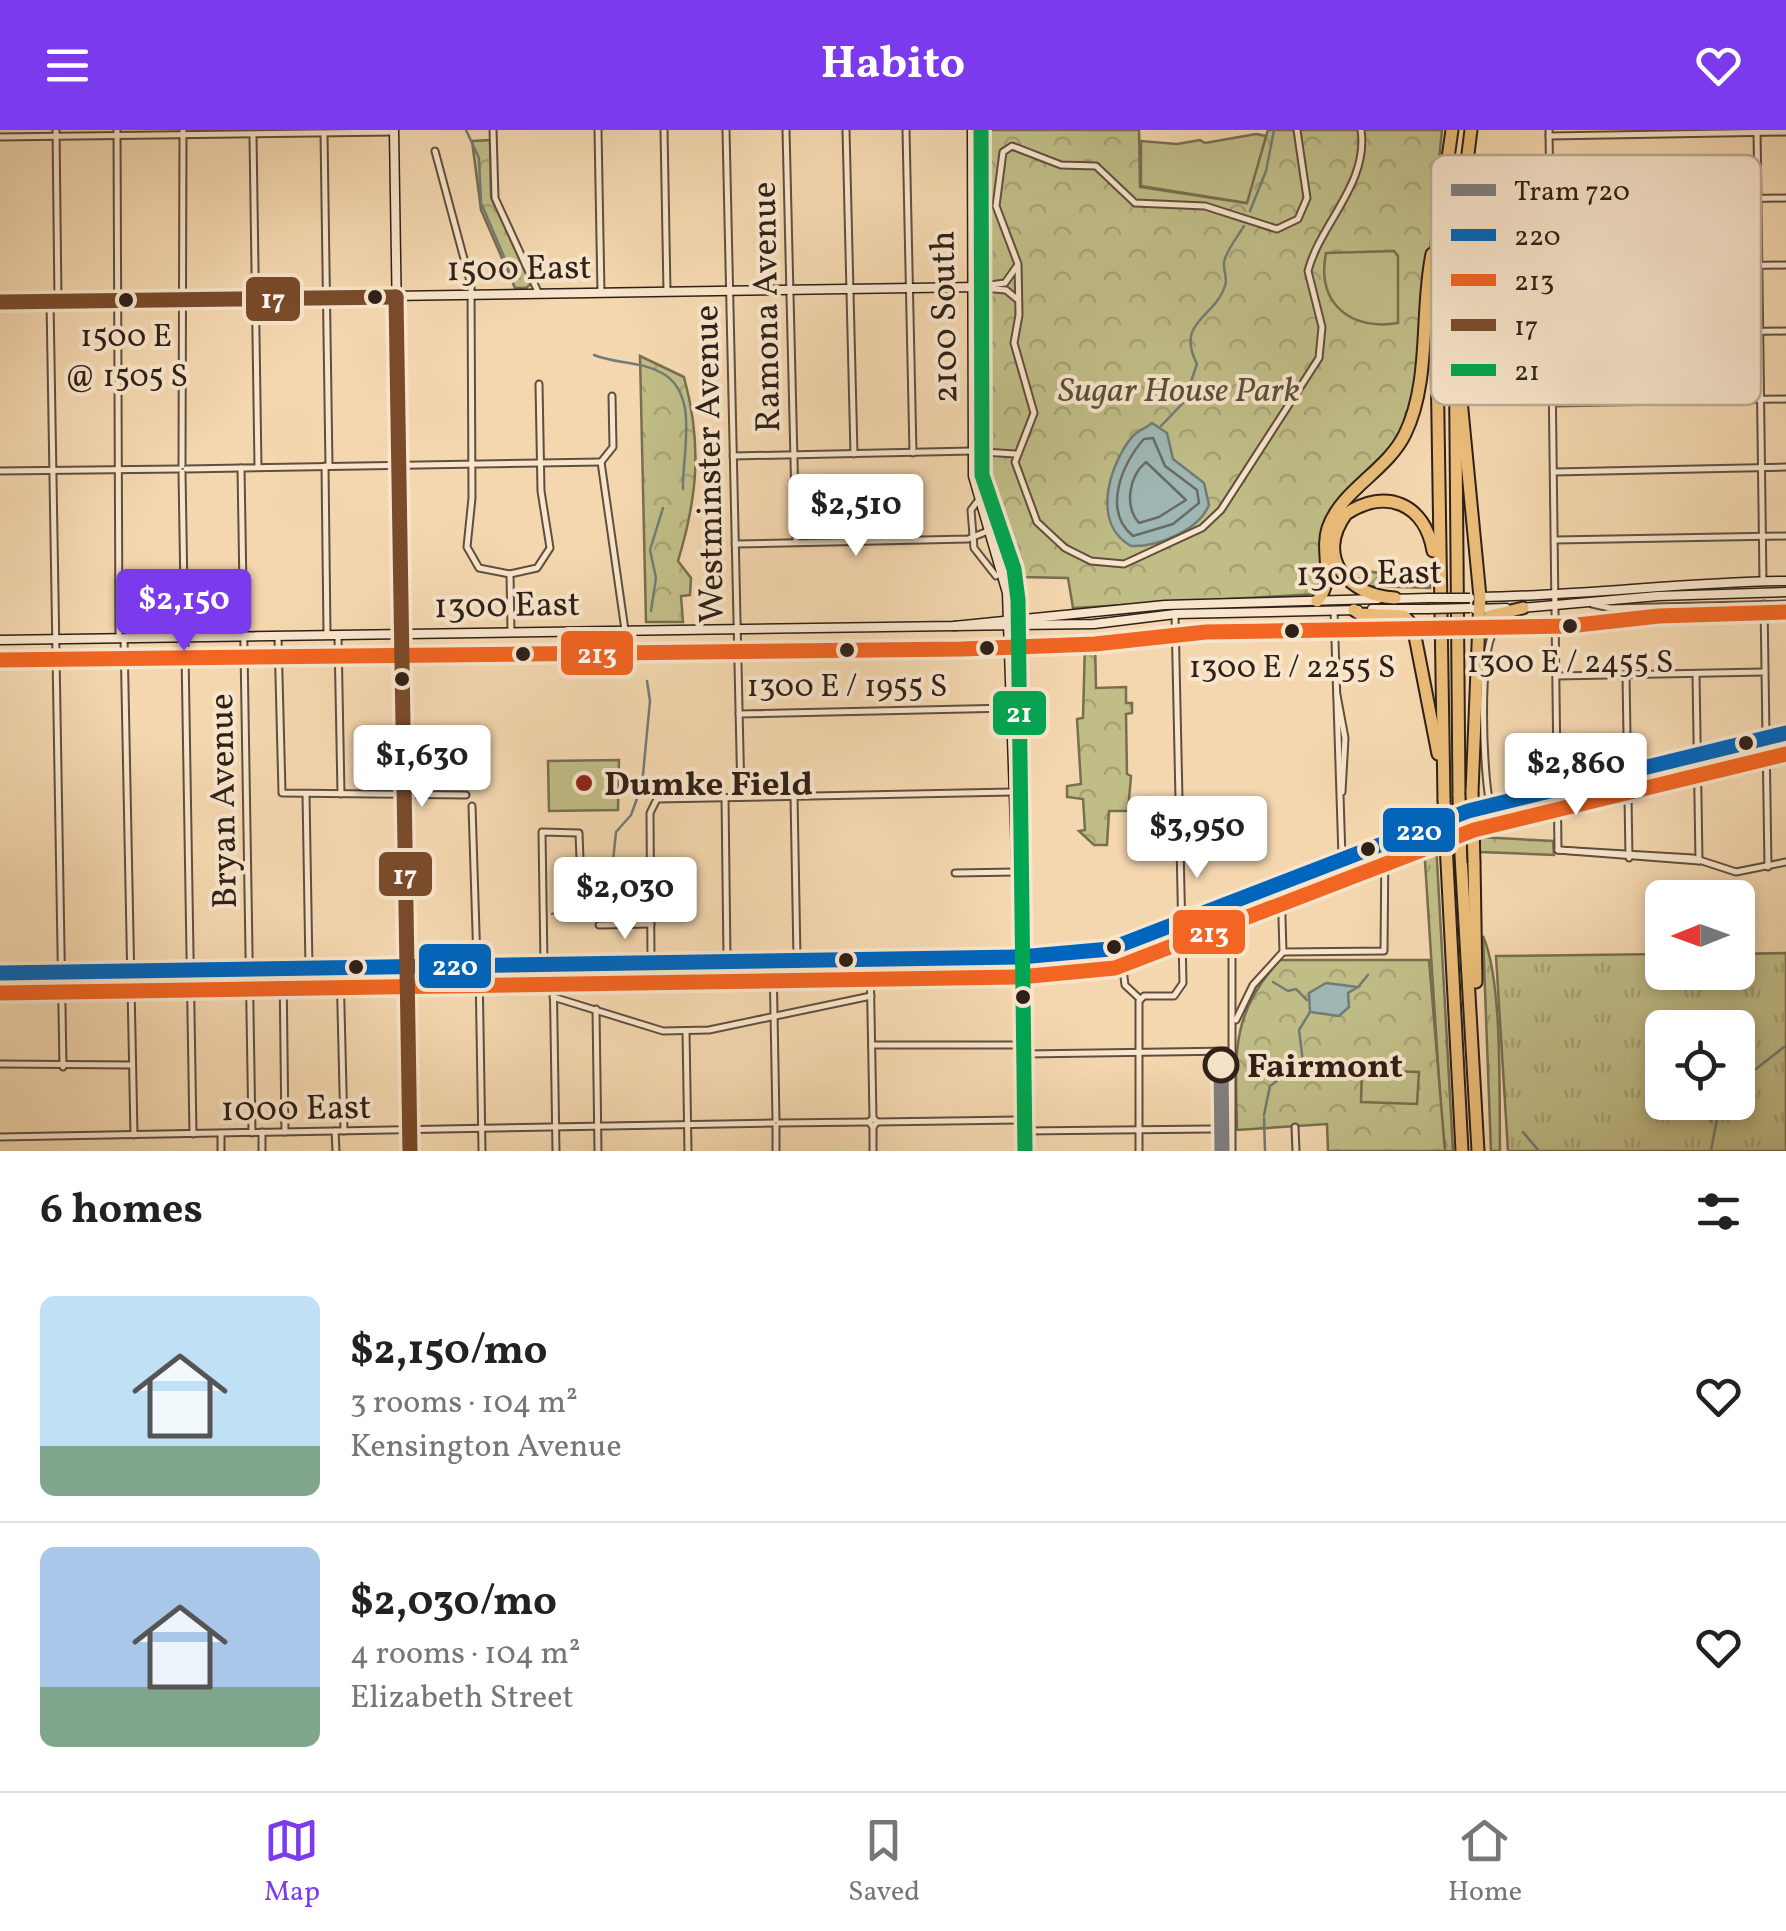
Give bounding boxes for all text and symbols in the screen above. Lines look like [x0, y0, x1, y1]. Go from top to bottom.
text: Habito [821, 34, 965, 97]
icon: menu [40, 38, 95, 93]
icon: heart [1691, 38, 1746, 93]
legend [1431, 155, 1761, 405]
text: Tram 720 [1514, 173, 1630, 212]
street label: Ramona Avenue [742, 181, 794, 433]
text: 220 [1514, 218, 1561, 257]
street label: 2100 South [920, 230, 972, 404]
street label: 1500 East [446, 245, 592, 295]
text: 213 [1514, 263, 1554, 302]
line badge: 17 [244, 275, 302, 323]
text: 17 [261, 281, 285, 320]
unlabelled marker [365, 287, 385, 307]
marker: 1500 E @ 1505 S [116, 290, 136, 310]
street label: Westminster Avenue [684, 304, 738, 623]
text: 17 [1514, 308, 1538, 347]
place label: 1500 E @ 1505 S [64, 316, 188, 400]
text: 21 [1514, 353, 1540, 392]
park label: Sugar House Park [1058, 368, 1300, 416]
pin: $2,510 [775, 474, 937, 559]
text: $2,510 [810, 484, 902, 528]
street label: 1300 East [1295, 550, 1443, 600]
pin: $2,150 [103, 569, 265, 654]
text: $2,150 [138, 579, 230, 623]
street label: 1300 East [433, 582, 581, 632]
marker: 1300 E / 2455 S [1560, 616, 1580, 636]
marker: 1300 E / 2255 S [1282, 621, 1302, 641]
line badge: 213 [559, 629, 635, 677]
text: 213 [577, 636, 617, 675]
unlabelled marker [977, 638, 997, 658]
marker: 1300 E / 1955 S [837, 640, 857, 660]
place label: 1300 E / 2455 S [1467, 642, 1673, 686]
unlabelled marker [513, 644, 533, 664]
place label: 1300 E / 2255 S [1189, 647, 1395, 691]
place label: 1300 E / 1955 S [747, 666, 947, 710]
unlabelled marker [392, 669, 412, 689]
line badge: 21 [991, 689, 1048, 737]
street label: Bryan Avenue [199, 693, 251, 909]
text: 21 [1006, 695, 1032, 734]
pin: $1,630 [341, 725, 503, 810]
pin: $2,860 [1495, 733, 1657, 818]
unlabelled marker [1736, 733, 1756, 753]
text: $1,630 [376, 735, 468, 779]
text: $2,860 [1527, 743, 1625, 787]
place label: Dumke Field [604, 762, 813, 810]
marker: Dumke Field [573, 772, 595, 794]
pin: $3,950 [1116, 796, 1278, 881]
text: $3,950 [1149, 806, 1245, 850]
line badge: 220 [1381, 806, 1457, 854]
text: 220 [1396, 813, 1442, 852]
unlabelled marker [1358, 839, 1378, 859]
line badge: 17 [377, 850, 434, 898]
text: 17 [393, 857, 417, 896]
pin: $2,030 [544, 857, 706, 942]
text: $2,030 [576, 867, 674, 911]
north arrow [1645, 880, 1755, 990]
map controls [1645, 880, 1755, 1120]
line badge: 213 [1171, 908, 1247, 956]
text: 213 [1189, 915, 1229, 954]
unlabelled marker [1104, 937, 1124, 957]
line badge: 220 [417, 942, 493, 990]
text: 220 [432, 948, 478, 987]
unlabelled marker [836, 950, 856, 970]
unlabelled marker [346, 957, 366, 977]
unlabelled marker [1013, 987, 1033, 1007]
button: locate [1645, 1010, 1755, 1120]
place label: Fairmont [1247, 1044, 1403, 1092]
marker: Fairmont [1204, 1048, 1238, 1082]
street label: 1000 East [220, 1085, 372, 1135]
text: 6 homes [40, 1182, 203, 1241]
icon: filters [1691, 1184, 1746, 1239]
text: $2,150/mo [350, 1323, 548, 1382]
icon: home [120, 1336, 240, 1456]
icon: heart [1691, 1369, 1746, 1424]
text: 3 rooms · 104 m² [350, 1382, 578, 1426]
text: Kensington Avenue [350, 1426, 622, 1470]
text: $2,030/mo [350, 1574, 557, 1633]
icon: home [120, 1587, 240, 1707]
icon: heart [1691, 1620, 1746, 1675]
text: 4 rooms · 104 m² [350, 1633, 581, 1677]
text: Elizabeth Street [350, 1677, 574, 1721]
tab: Map [264, 1813, 320, 1912]
tab: Saved [848, 1813, 920, 1912]
tab: Home [1448, 1813, 1522, 1912]

